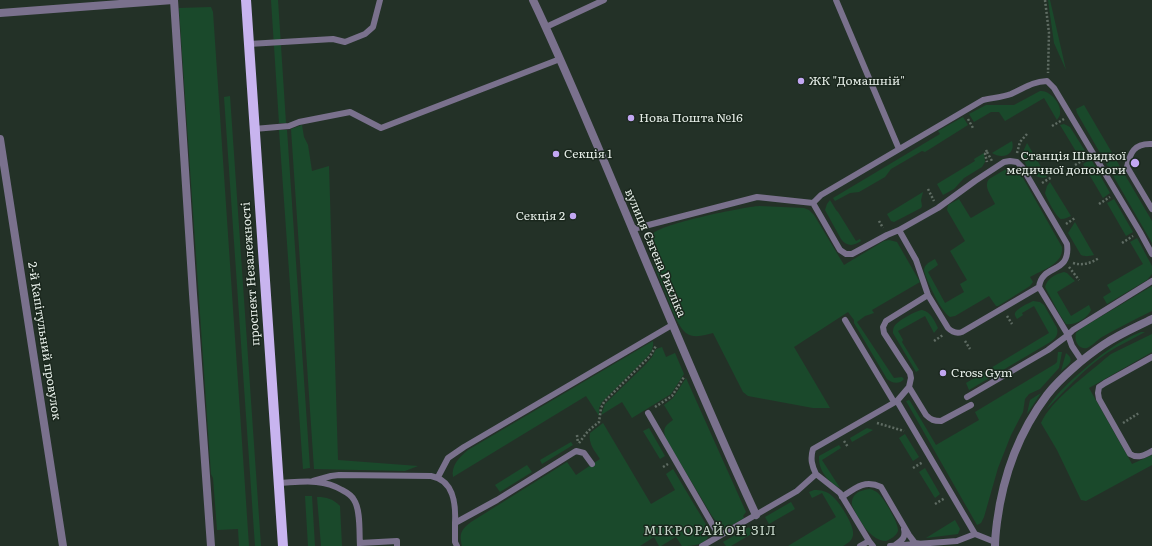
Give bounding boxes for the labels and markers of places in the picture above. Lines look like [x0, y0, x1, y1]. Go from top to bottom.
place label: ЖК "Домашній" [809, 74, 905, 88]
marker: ЖК "Домашній" [796, 76, 806, 86]
place label: Нова Пошта №16 [639, 111, 743, 125]
marker: Нова Пошта №16 [626, 113, 636, 123]
place label: Секція 1 [564, 147, 612, 161]
marker: Секція 1 [551, 149, 561, 159]
place label: Станція Швидкої медичної допомоги [1006, 149, 1126, 177]
marker: Станція Швидкої медичної допомоги [1129, 157, 1141, 169]
place label: Секція 2 [516, 209, 565, 223]
marker: Секція 2 [568, 211, 578, 221]
place label: Cross Gym [951, 366, 1012, 380]
marker: Cross Gym [938, 368, 948, 378]

